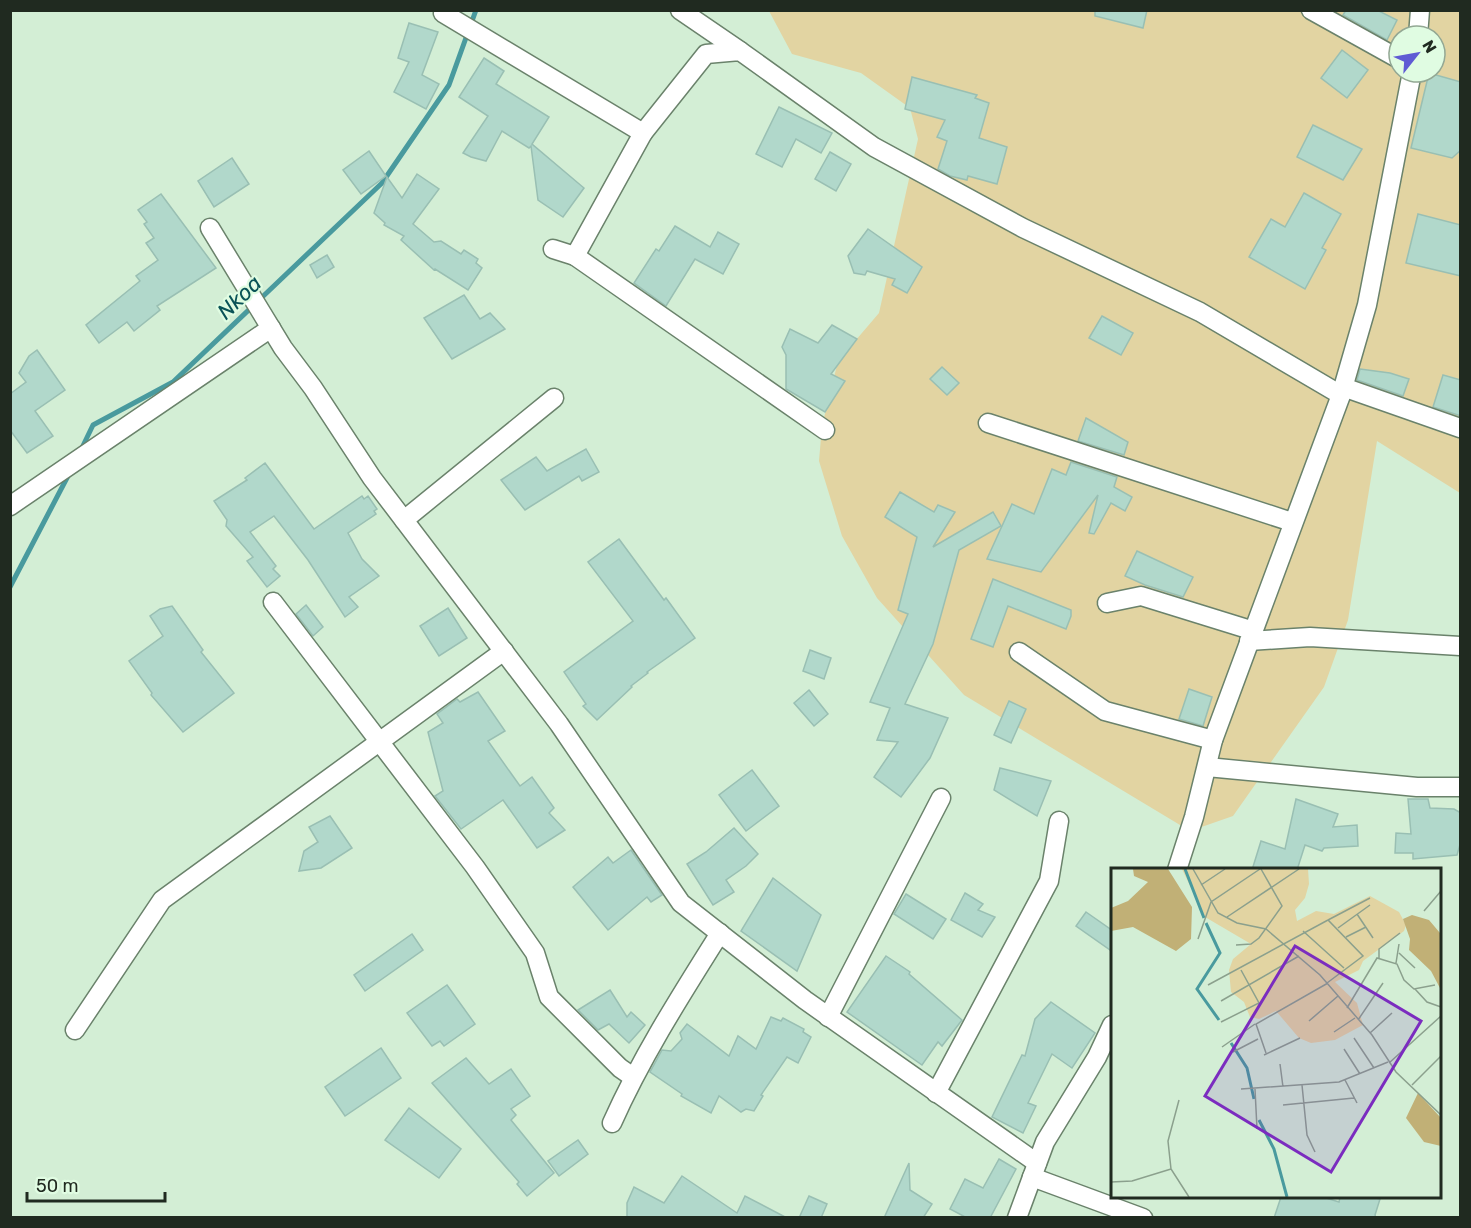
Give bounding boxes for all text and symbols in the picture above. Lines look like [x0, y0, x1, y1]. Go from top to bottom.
north arrow [1387, 24, 1447, 84]
text: N [1418, 37, 1441, 56]
water label: Nkoa [211, 270, 267, 325]
inset map [1111, 868, 1441, 1198]
scale bar [27, 1165, 165, 1203]
text: 50 m [36, 1175, 79, 1197]

